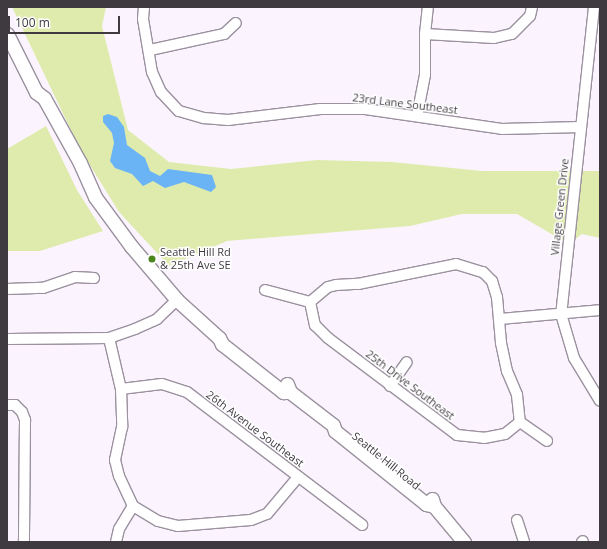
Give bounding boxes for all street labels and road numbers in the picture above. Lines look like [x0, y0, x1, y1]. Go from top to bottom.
street label: 23rd Lane Southeast [352, 91, 458, 117]
street label: Village Green Drive [548, 158, 572, 256]
street label: 25th Drive Southeast [363, 347, 457, 423]
street label: 26th Avenue Southeast [204, 388, 306, 470]
street label: Seattle Hill Road [349, 430, 423, 492]

